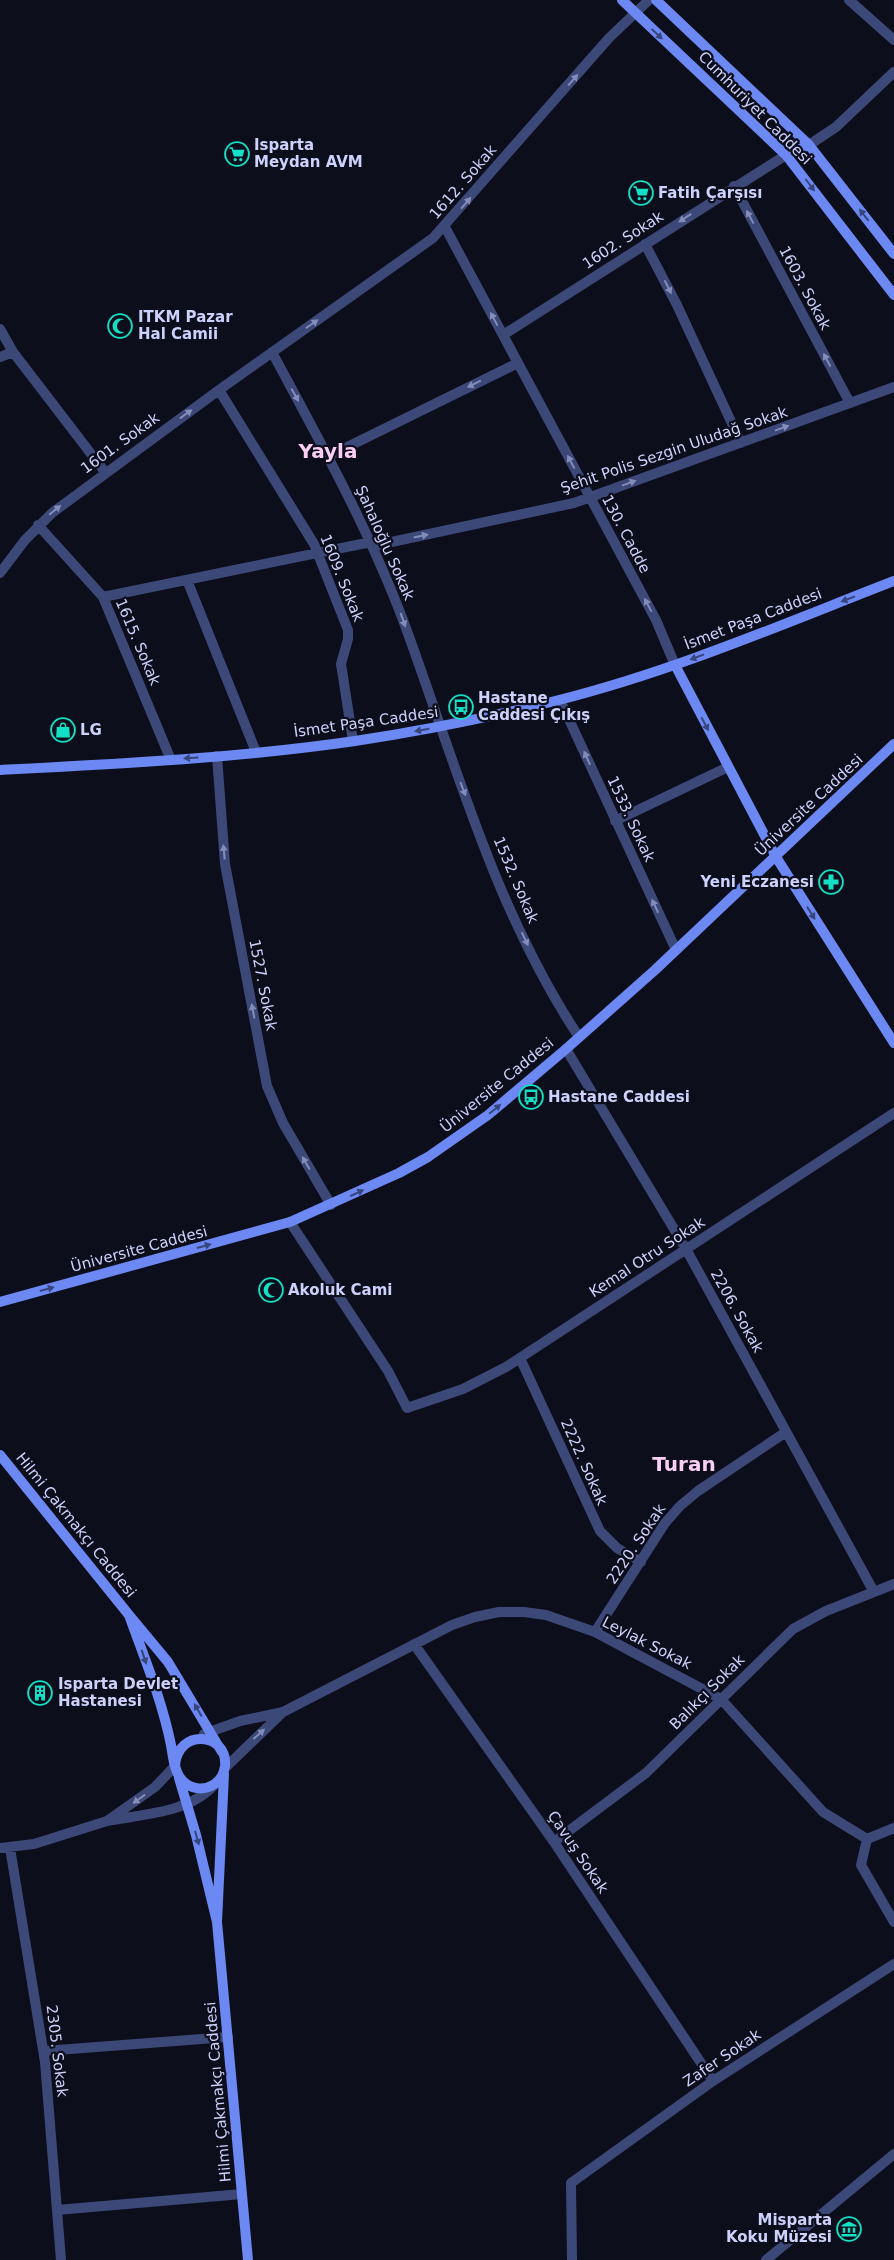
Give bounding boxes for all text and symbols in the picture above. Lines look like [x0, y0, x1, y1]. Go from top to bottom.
one-way arrow [651, 28, 663, 40]
street label: Cumhuriyet Caddesi [695, 48, 815, 168]
one-way arrow [567, 74, 578, 86]
place label: Isparta Meydan AVM [254, 136, 363, 171]
supermarket icon: Isparta Meydan AVM [224, 141, 250, 167]
street label: 1612. Sokak [426, 141, 500, 223]
one-way arrow [804, 178, 815, 191]
supermarket icon: Fatih Çarşısı [628, 180, 654, 206]
place label: Fatih Çarşısı [658, 184, 762, 202]
one-way arrow [460, 197, 472, 209]
street label: 1602. Sokak [579, 207, 667, 273]
one-way arrow [859, 209, 870, 222]
one-way arrow [746, 210, 755, 224]
one-way arrow [678, 213, 692, 223]
street label: 1603. Sokak [775, 243, 835, 333]
one-way arrow [664, 280, 672, 294]
place label: ITKM Pazar Hal Camii [138, 308, 233, 343]
one-way arrow [490, 312, 498, 326]
mosque icon: ITKM Pazar Hal Camii [107, 313, 133, 339]
one-way arrow [305, 319, 319, 329]
one-way arrow [823, 353, 831, 368]
one-way arrow [467, 380, 481, 388]
one-way arrow [291, 388, 299, 402]
street label: Şehit Polis Sezgin Uludağ Sokak [558, 402, 790, 497]
street label: 1601. Sokak [77, 408, 163, 478]
one-way arrow [179, 409, 193, 419]
one-way arrow [774, 424, 789, 431]
district label: Yayla [298, 439, 357, 463]
one-way arrow [567, 455, 575, 469]
one-way arrow [622, 479, 637, 487]
street label: Şahaloğlu Sokak [352, 483, 419, 603]
street label: 130. Cadde [598, 492, 654, 576]
one-way arrow [49, 505, 62, 516]
street label: 1609. Sokak [316, 532, 368, 625]
one-way arrow [413, 532, 428, 540]
street label: İsmet Paşa Caddesi [681, 584, 824, 654]
street label: 1615. Sokak [112, 596, 165, 688]
one-way arrow [841, 596, 856, 603]
one-way arrow [644, 598, 652, 612]
one-way arrow [400, 613, 407, 628]
one-way arrow [689, 653, 704, 661]
place label: Hastane Caddesi Çıkış [478, 689, 590, 724]
bus stop icon: Hastane Caddesi Çıkış [448, 694, 474, 720]
street label: İsmet Paşa Caddesi [292, 702, 440, 741]
shop icon: LG [50, 717, 76, 743]
one-way arrow [701, 718, 710, 731]
place label: LG [80, 721, 102, 739]
one-way arrow [413, 727, 429, 735]
street label: Üniversite Caddesi [751, 750, 867, 860]
one-way arrow [582, 751, 590, 765]
one-way arrow [183, 754, 199, 762]
street label: 1533. Sokak [603, 773, 659, 865]
one-way arrow [459, 782, 467, 797]
street label: 1532. Sokak [490, 834, 543, 926]
one-way arrow [220, 843, 228, 859]
pharmacy icon: Yeni Eczanesi [818, 869, 844, 895]
place label: Yeni Eczanesi [699, 873, 814, 891]
one-way arrow [651, 899, 659, 913]
one-way arrow [807, 906, 816, 920]
one-way arrow [521, 932, 529, 946]
street label: 1527. Sokak [245, 938, 281, 1033]
one-way arrow [248, 1003, 256, 1019]
street label: Üniversite Caddesi [436, 1033, 557, 1136]
bus stop icon: Hastane Caddesi [518, 1084, 544, 1110]
place label: Hastane Caddesi [548, 1088, 690, 1106]
one-way arrow [489, 1103, 501, 1115]
one-way arrow [302, 1156, 310, 1170]
one-way arrow [350, 1189, 364, 1197]
street label: Kemal Otru Sokak [586, 1213, 708, 1301]
street label: Üniversite Caddesi [68, 1221, 209, 1276]
one-way arrow [196, 1242, 211, 1250]
street label: 2206. Sokak [707, 1266, 767, 1356]
mosque icon: Akoluk Cami [258, 1277, 284, 1303]
place label: Akoluk Cami [288, 1281, 392, 1299]
one-way arrow [39, 1285, 55, 1293]
street label: 2222. Sokak [557, 1416, 611, 1508]
street label: Hilmi Çakmakçı Caddesi [12, 1449, 140, 1601]
district label: Turan [652, 1452, 716, 1476]
street label: 2220. Sokak [603, 1500, 670, 1587]
street label: Leylak Sokak [599, 1613, 695, 1673]
one-way arrow [140, 1650, 148, 1665]
street label: Balıkçı Sokak [666, 1651, 748, 1733]
place label: Isparta Devlet Hastanesi [58, 1675, 178, 1710]
building icon: Isparta Devlet Hastanesi [27, 1680, 53, 1706]
one-way arrow [193, 1703, 202, 1716]
one-way arrow [253, 1728, 265, 1740]
one-way arrow [133, 1794, 146, 1804]
street label: Çavuş Sokak [544, 1807, 612, 1897]
one-way arrow [193, 1830, 201, 1845]
street label: Hilmi Çakmakçı Caddesi [201, 2001, 235, 2183]
street label: 2305. Sokak [42, 2004, 72, 2098]
street label: Zafer Sokak [680, 2025, 765, 2091]
place label: Misparta Koku Müzesi [726, 2211, 832, 2246]
museum icon: Misparta Koku Müzesi [836, 2216, 862, 2242]

